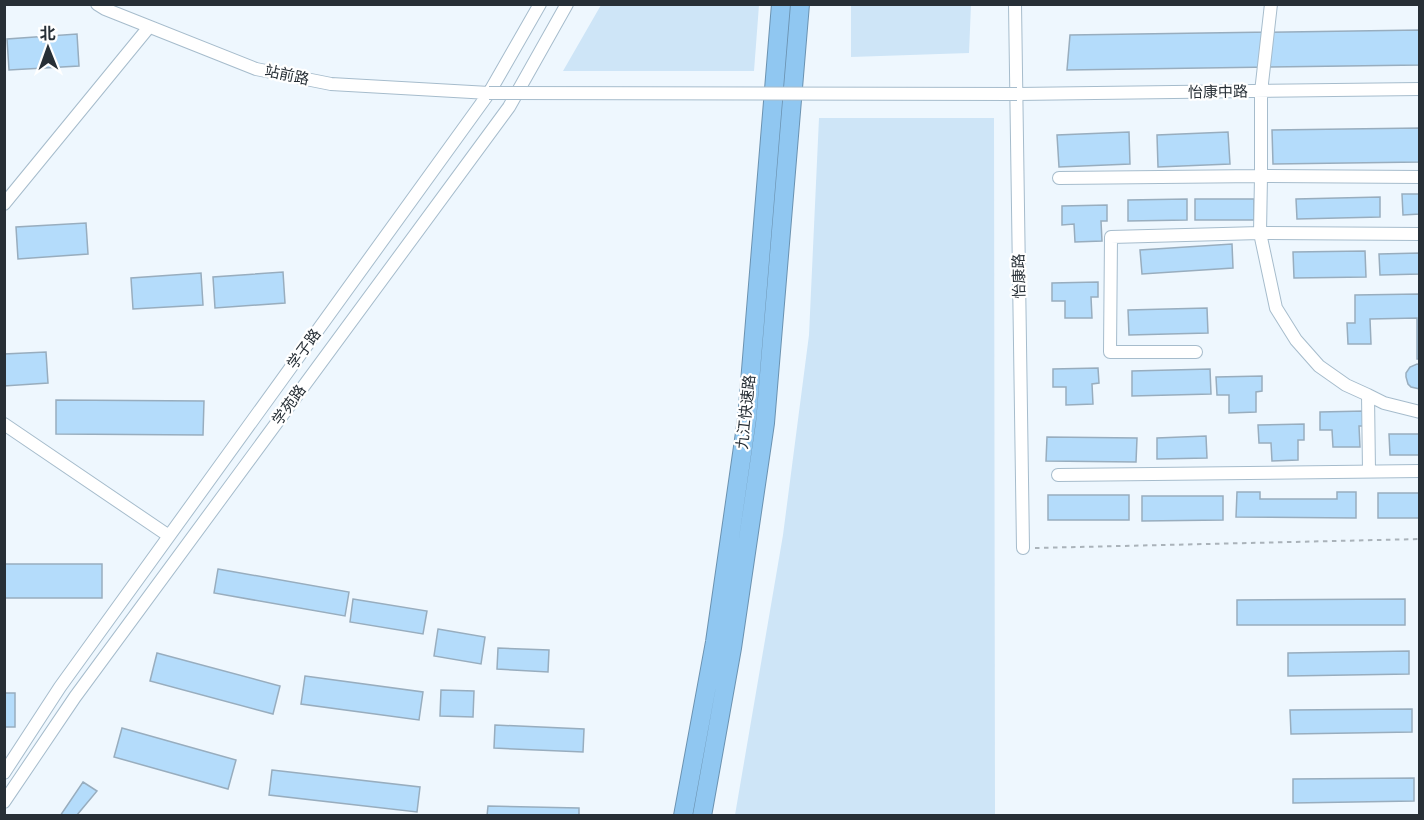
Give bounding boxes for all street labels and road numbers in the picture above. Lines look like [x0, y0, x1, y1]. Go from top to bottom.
street label: 站前路 [263, 62, 311, 88]
street label: 怡康中路 [1188, 82, 1248, 102]
street label: 怡康路 [1010, 253, 1028, 299]
street label: 学子路 [283, 326, 325, 372]
street label: 九江快速路 [733, 374, 759, 450]
street label: 学苑路 [268, 382, 310, 428]

